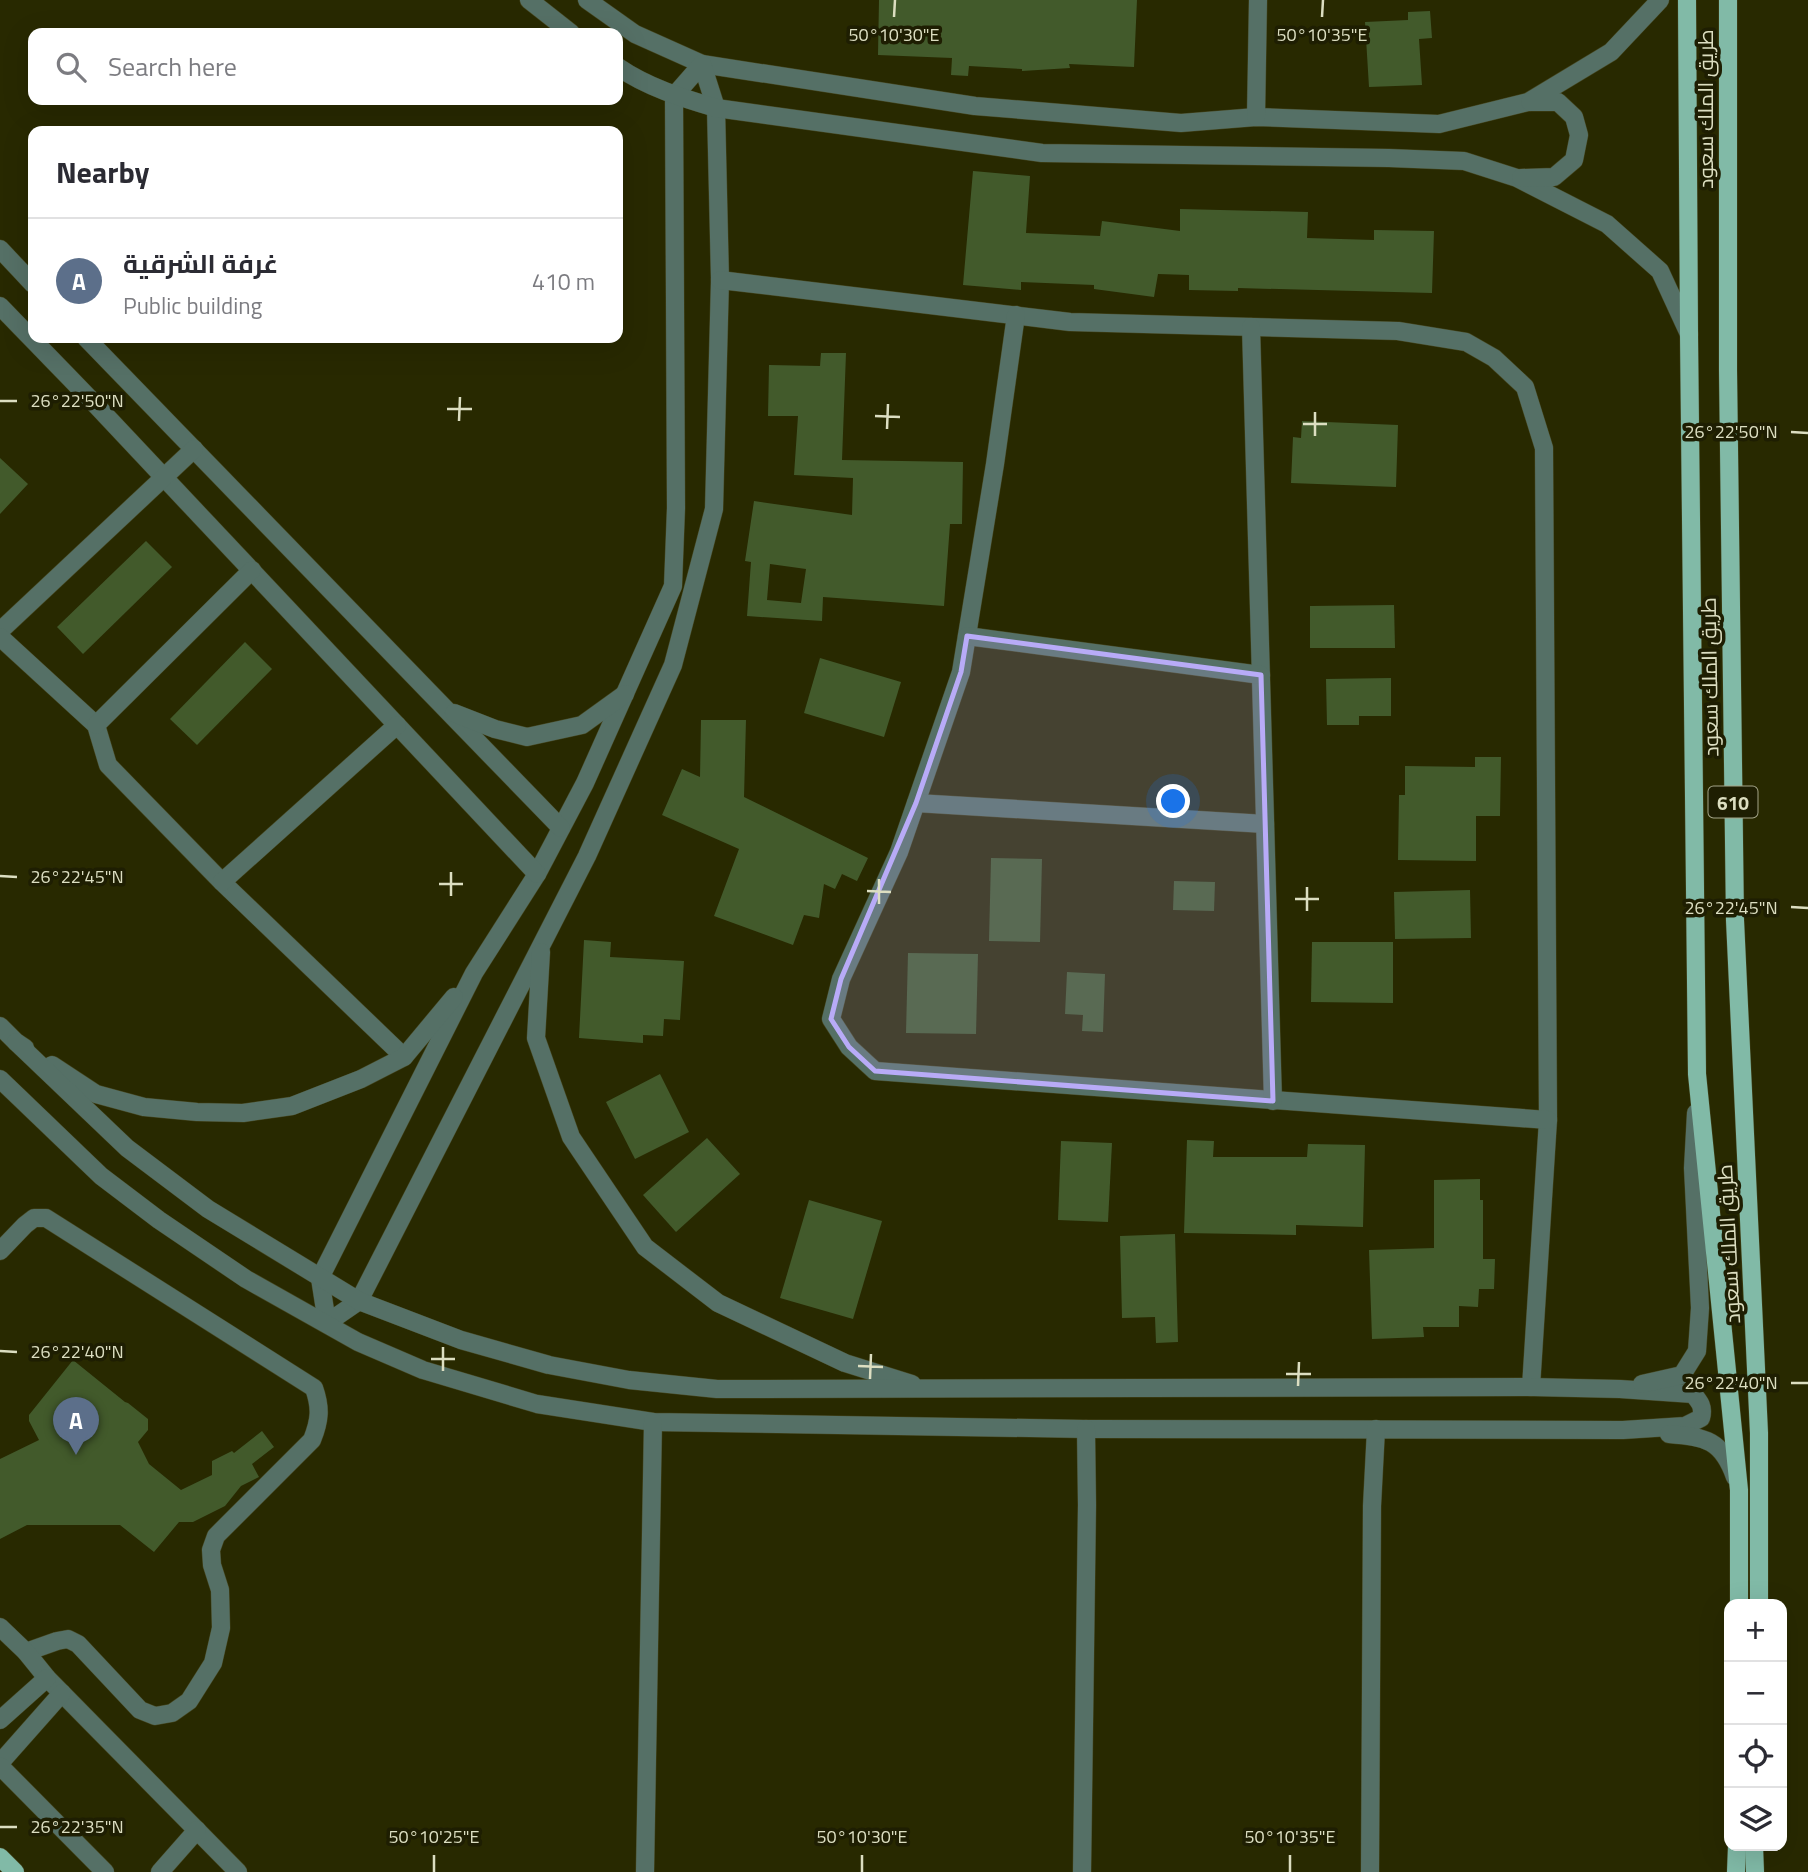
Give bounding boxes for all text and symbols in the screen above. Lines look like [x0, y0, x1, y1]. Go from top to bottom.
text: 50°10'30"E [849, 21, 940, 48]
text: 50°10'35"E [1277, 21, 1368, 48]
search box [28, 28, 623, 105]
street label: طريق الملك سعود [1689, 29, 1721, 189]
text: Search here [108, 47, 237, 86]
icon: search [52, 48, 90, 86]
text: Nearby [56, 149, 149, 195]
text: غرفة الشرقية [123, 244, 278, 283]
text: A [72, 264, 86, 299]
text: 410 m [532, 264, 595, 299]
text: Public building [123, 288, 262, 323]
text: 26°22'50"N [30, 387, 124, 414]
text: 26°22'50"N [1684, 418, 1778, 445]
street label: طريق الملك سعود [1692, 597, 1726, 757]
your location [1156, 784, 1190, 818]
road number: 610 [1708, 786, 1758, 818]
text: 26°22'45"N [30, 863, 124, 890]
text: 26°22'45"N [1684, 894, 1778, 921]
street label: طريق الملك سعود [1708, 1164, 1748, 1324]
text: 26°22'40"N [30, 1338, 124, 1365]
text: 26°22'40"N [1684, 1369, 1778, 1396]
pin: A [53, 1397, 99, 1455]
map controls [1724, 1599, 1787, 1851]
button: + [1724, 1599, 1787, 1662]
button: − [1724, 1662, 1787, 1725]
button: locate [1724, 1725, 1787, 1788]
button: layers [1724, 1788, 1787, 1851]
text: 26°22'35"N [30, 1813, 124, 1840]
text: 50°10'25"E [389, 1823, 480, 1850]
text: 50°10'30"E [817, 1823, 908, 1850]
text: 50°10'35"E [1245, 1823, 1336, 1850]

